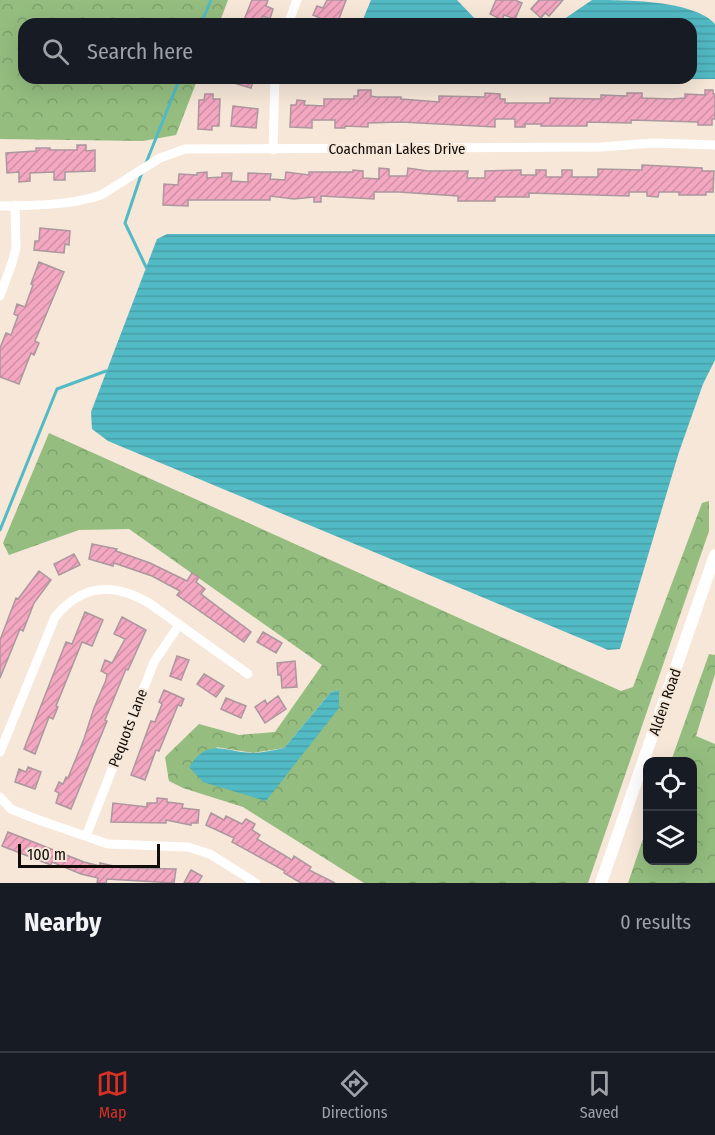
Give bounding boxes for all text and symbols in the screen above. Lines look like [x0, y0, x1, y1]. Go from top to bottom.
search box [18, 18, 697, 84]
icon: search [39, 35, 72, 68]
text: Search here [87, 38, 193, 65]
street label: Coachman Lakes Drive [329, 140, 465, 158]
street label: Alden Road [645, 666, 685, 738]
street label: Pequots Lane [105, 686, 151, 770]
map controls [643, 757, 697, 865]
button: locate [643, 757, 697, 811]
button: layers [643, 811, 697, 865]
scale bar [18, 841, 160, 868]
text: 100 m [27, 845, 66, 864]
text: Nearby [24, 907, 101, 938]
text: 0 results [620, 910, 691, 934]
tab: Map [96, 1067, 129, 1122]
tab: Directions [321, 1067, 388, 1122]
tab: Saved [580, 1067, 619, 1122]

